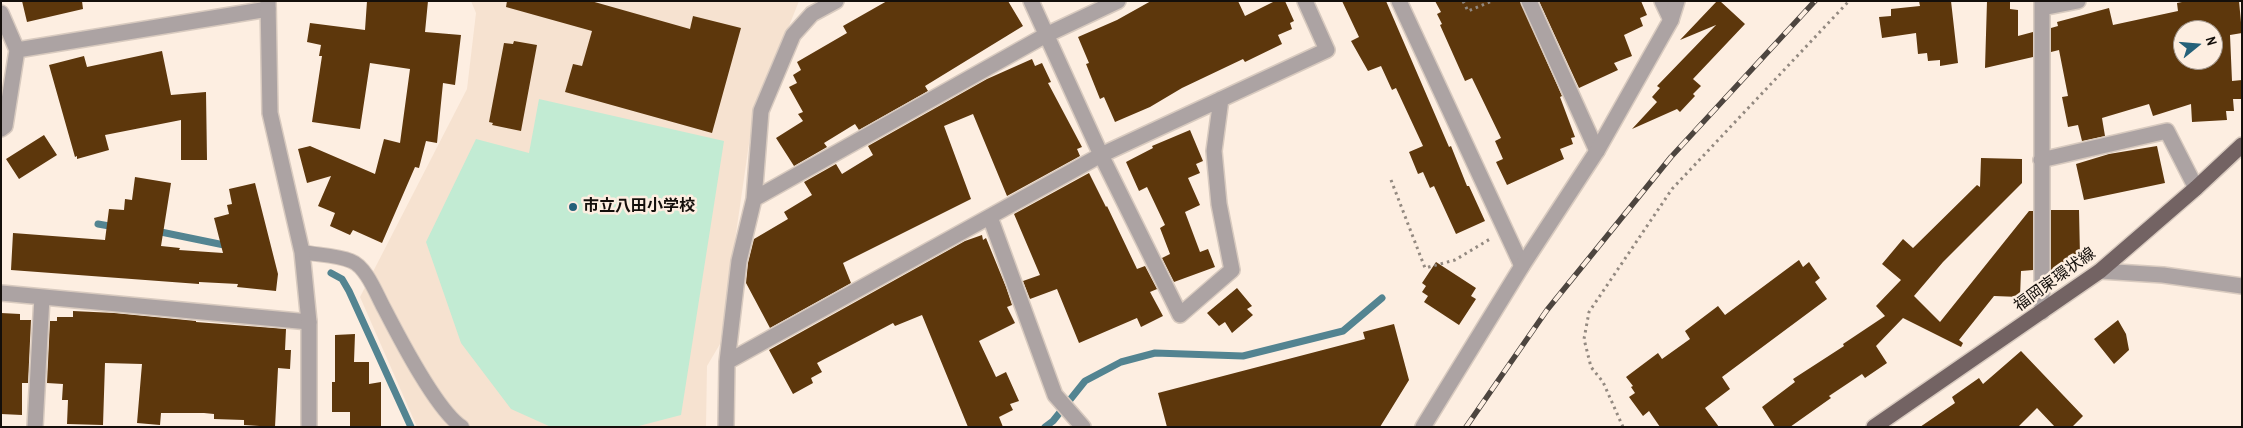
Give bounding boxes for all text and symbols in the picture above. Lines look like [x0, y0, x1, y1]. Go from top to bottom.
north arrow [2173, 20, 2223, 70]
text: N [2202, 34, 2221, 47]
place label: 市立八田小学校 [583, 197, 695, 217]
marker: 市立八田小学校 [567, 201, 579, 213]
street label: 福岡東環状線 [2011, 244, 2099, 316]

